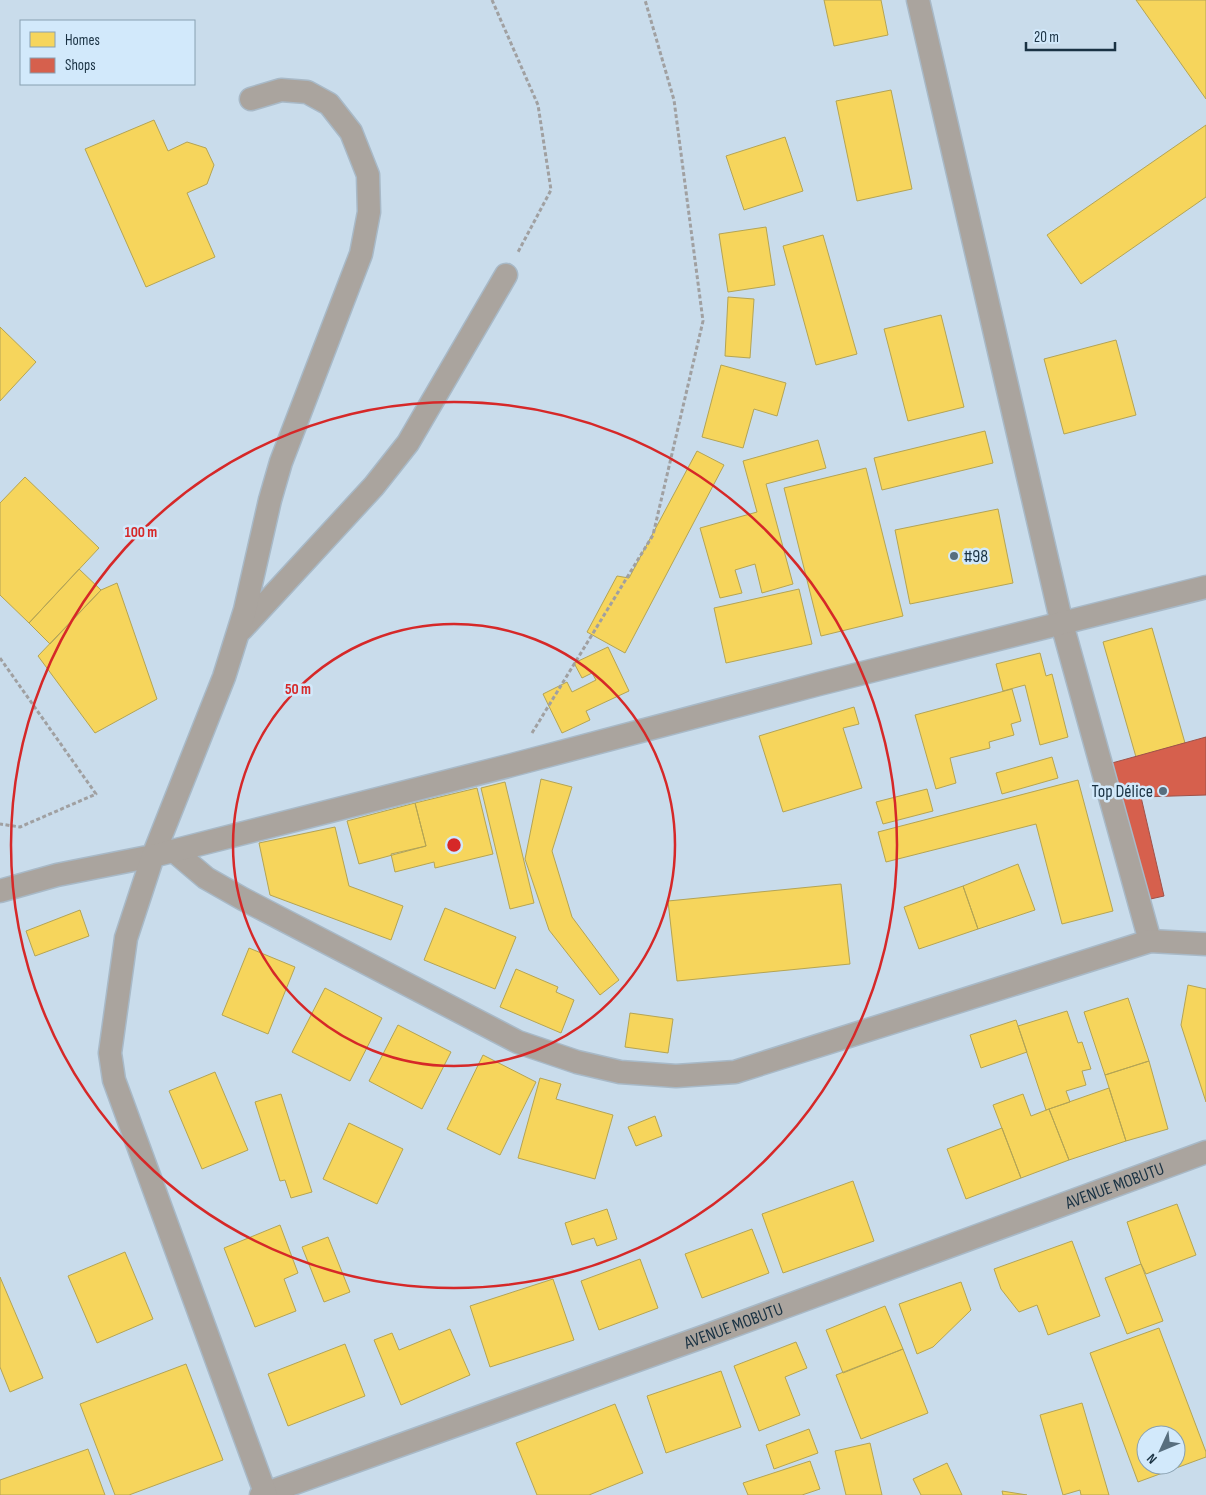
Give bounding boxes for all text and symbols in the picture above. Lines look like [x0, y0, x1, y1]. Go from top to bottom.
legend [20, 20, 195, 85]
scale bar [1026, 20, 1115, 52]
text: 20 m [1034, 28, 1059, 47]
text: Homes [65, 31, 100, 50]
text: Shops [65, 56, 96, 75]
text: 100 m [125, 523, 157, 542]
place label: #98 [964, 546, 988, 567]
marker: #98 [948, 550, 960, 562]
text: 50 m [285, 680, 311, 699]
place label: Top Délice [1092, 781, 1153, 802]
marker: Top Délice [1157, 785, 1169, 797]
centre of rings [445, 836, 463, 854]
street label: AVENUE MOBUTU [1062, 1158, 1167, 1214]
street label: AVENUE MOBUTU [680, 1298, 786, 1354]
north arrow [1136, 1425, 1186, 1475]
text: N [1143, 1450, 1161, 1467]

